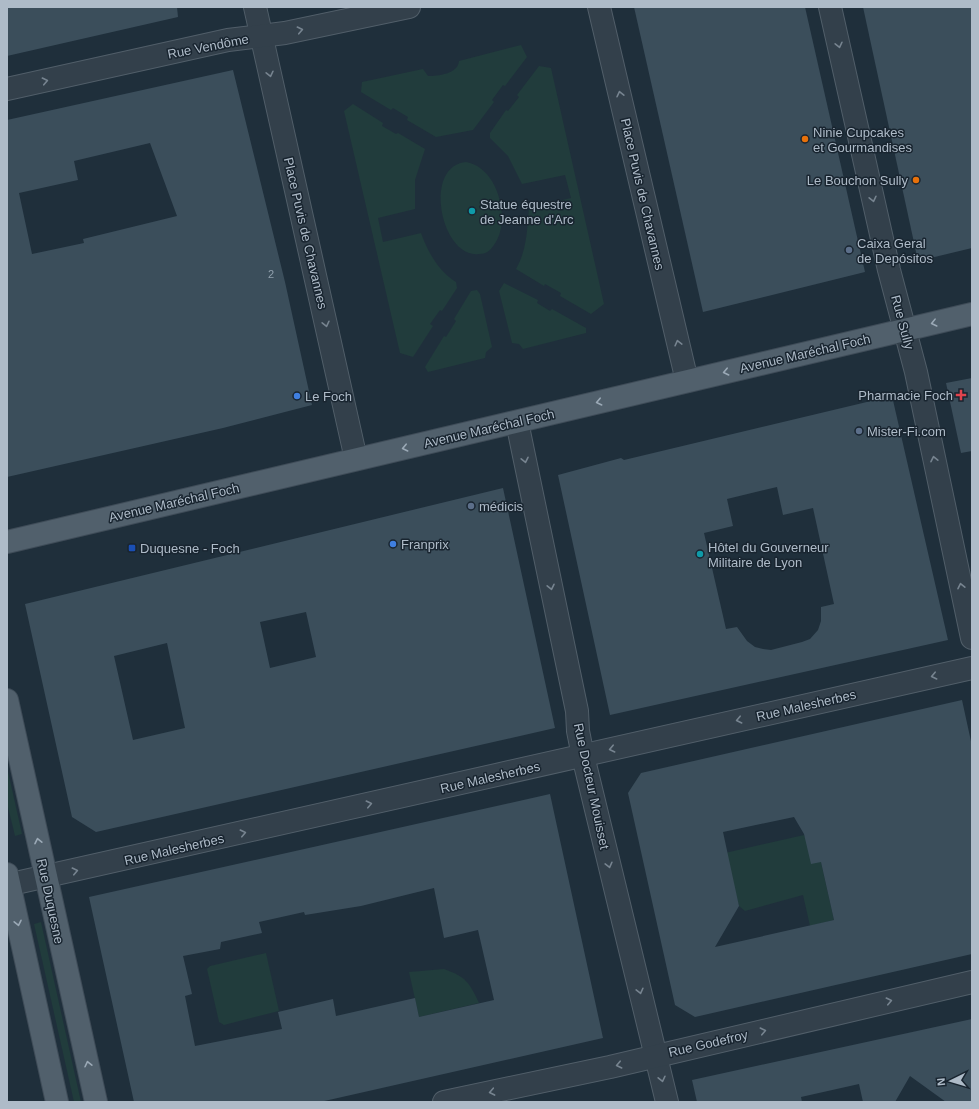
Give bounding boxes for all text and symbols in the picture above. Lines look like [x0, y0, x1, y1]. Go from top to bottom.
one-way arrow [297, 26, 303, 34]
street label: Rue Vendôme [166, 31, 250, 62]
one-way arrow [834, 42, 842, 48]
one-way arrow [266, 71, 274, 77]
one-way arrow [42, 77, 48, 85]
one-way arrow [616, 91, 624, 97]
street label: Place Puvis de Chavannes [618, 117, 667, 272]
place label: Ninie Cupcakes et Gourmandises [813, 125, 912, 155]
marker: Ninie Cupcakes et Gourmandises [800, 134, 810, 144]
street label: Place Puvis de Chavannes [281, 156, 330, 311]
place label: Le Bouchon Sully [807, 173, 908, 188]
marker: Le Bouchon Sully [911, 175, 921, 185]
one-way arrow [869, 196, 877, 202]
place label: Statue équestre de Jeanne d'Arc [480, 197, 574, 227]
marker: Statue équestre de Jeanne d'Arc [467, 206, 477, 216]
place label: Caixa Geral de Depósitos [857, 236, 933, 266]
marker: Caixa Geral de Depósitos [844, 245, 854, 255]
house number: 2 [268, 268, 274, 280]
street label: Rue Sully [888, 293, 917, 351]
one-way arrow [931, 318, 938, 327]
one-way arrow [322, 321, 330, 327]
street label: Avenue Maréchal Foch [738, 331, 872, 376]
one-way arrow [674, 340, 682, 347]
one-way arrow [723, 367, 730, 376]
place label: Pharmacie Foch [858, 388, 953, 403]
place label: Le Foch [305, 389, 352, 404]
marker: Pharmacie Foch [956, 390, 966, 400]
marker: Le Foch [292, 391, 302, 401]
one-way arrow [596, 397, 603, 406]
street label: Avenue Maréchal Foch [422, 406, 556, 451]
place label: Mister-Fi.com [867, 424, 946, 439]
marker: Mister-Fi.com [854, 426, 864, 436]
one-way arrow [401, 443, 408, 452]
one-way arrow [931, 456, 939, 462]
one-way arrow [520, 457, 529, 463]
street label: Avenue Maréchal Foch [107, 480, 241, 525]
place label: médicis [479, 499, 524, 514]
marker: médicis [466, 501, 476, 511]
place label: Franprix [401, 537, 449, 552]
marker: Franprix [388, 539, 398, 549]
place label: Hôtel du Gouverneur Militaire de Lyon [708, 540, 829, 570]
place label: Duquesne - Foch [140, 541, 240, 556]
marker: Duquesne - Foch [127, 543, 137, 553]
marker: Hôtel du Gouverneur Militaire de Lyon [695, 549, 705, 559]
one-way arrow [958, 583, 966, 590]
one-way arrow [547, 584, 555, 590]
one-way arrow [931, 672, 937, 680]
street label: Rue Malesherbes [755, 687, 858, 724]
one-way arrow [736, 716, 742, 724]
street label: Rue Docteur Mouisset [571, 722, 612, 851]
one-way arrow [609, 745, 615, 753]
street label: Rue Malesherbes [439, 759, 542, 796]
one-way arrow [366, 801, 373, 809]
one-way arrow [239, 829, 246, 837]
street label: Rue Malesherbes [123, 831, 226, 868]
one-way arrow [35, 838, 43, 845]
street label: Rue Duquesne [34, 857, 67, 945]
one-way arrow [604, 861, 613, 868]
one-way arrow [72, 868, 78, 876]
one-way arrow [13, 920, 21, 926]
one-way arrow [635, 987, 644, 994]
one-way arrow [886, 998, 893, 1006]
street label: Rue Godefroy [667, 1027, 750, 1060]
one-way arrow [760, 1027, 766, 1035]
one-way arrow [616, 1060, 622, 1068]
one-way arrow [84, 1061, 92, 1067]
north arrow [931, 1061, 971, 1101]
one-way arrow [658, 1076, 666, 1082]
text: N [935, 1077, 947, 1086]
one-way arrow [489, 1088, 495, 1096]

